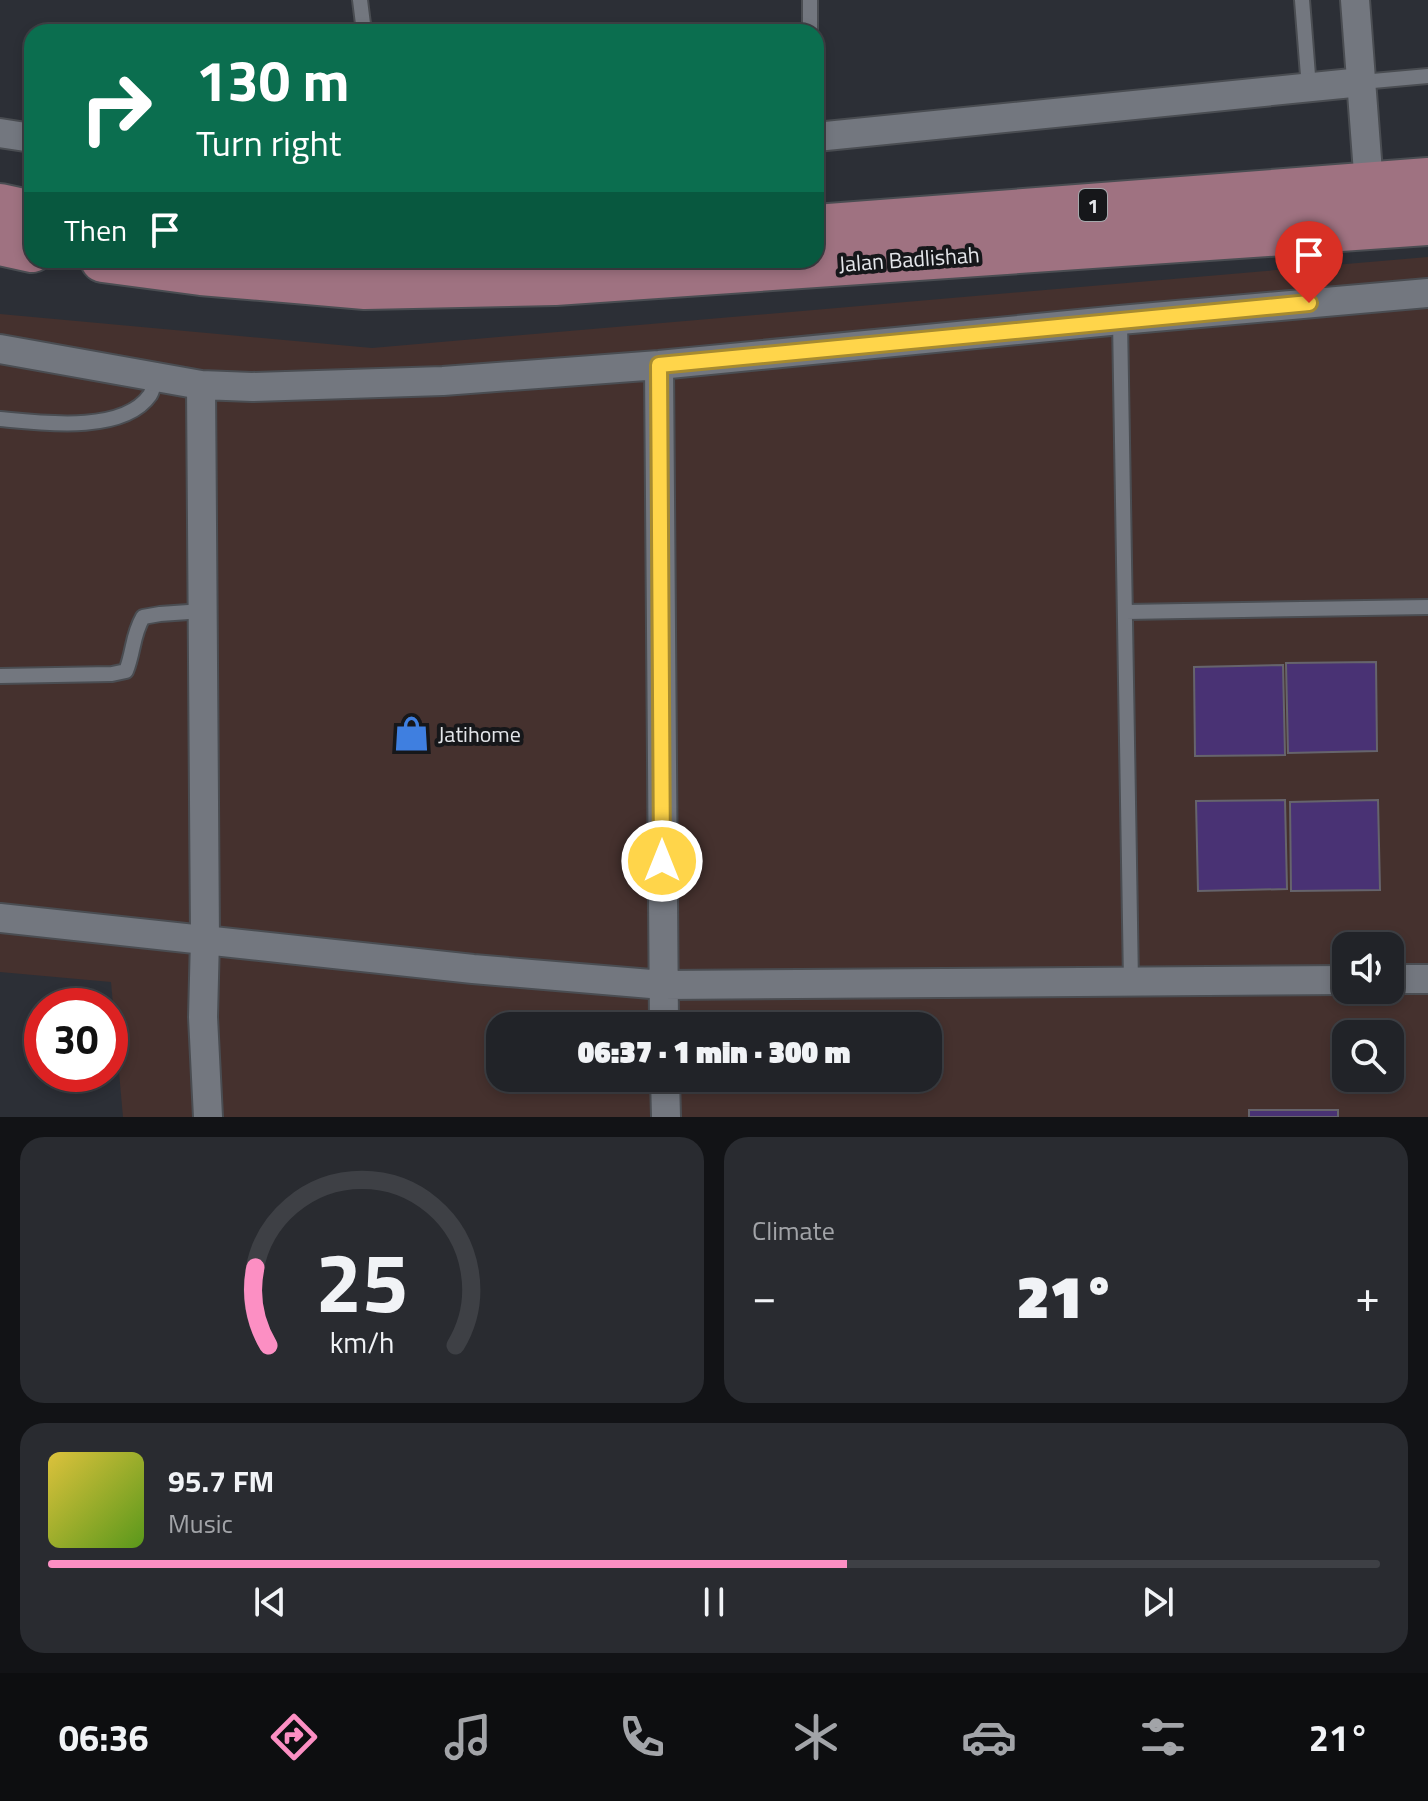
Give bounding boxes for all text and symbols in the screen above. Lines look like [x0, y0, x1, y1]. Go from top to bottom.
text: 130 m [196, 38, 349, 123]
icon: right [64, 56, 168, 160]
text: Turn right [196, 115, 341, 170]
road number: 1 [1079, 189, 1107, 221]
text: Then [64, 207, 127, 253]
icon: arrive [143, 208, 187, 252]
pin [1275, 221, 1343, 303]
icon: arrive [1287, 233, 1331, 277]
street label: Jalan Badlishah [837, 237, 981, 281]
shop icon: Jatihome [393, 715, 431, 753]
place label: Jatihome [438, 717, 521, 751]
position arrow [620, 819, 704, 903]
map controls [1332, 932, 1404, 1092]
button: sound [1332, 932, 1404, 1004]
speed limit sign: 30 [24, 988, 128, 1092]
button: search [1332, 1020, 1404, 1092]
text: 06:37 · 1 min · 300 m [578, 1029, 850, 1075]
text: Climate [752, 1211, 835, 1250]
text: 25 [315, 1218, 409, 1344]
text: 21° [1017, 1250, 1116, 1341]
text: − [752, 1262, 777, 1329]
text: + [1355, 1262, 1380, 1329]
text: km/h [330, 1321, 394, 1364]
text: 95.7 FM [168, 1458, 274, 1504]
text: Music [168, 1504, 233, 1543]
icon: previous [248, 1580, 292, 1624]
icon: pause [692, 1580, 736, 1624]
icon: next [1136, 1580, 1180, 1624]
icon: directions [266, 1709, 322, 1765]
icon: music [440, 1709, 496, 1765]
icon: phone [614, 1709, 670, 1765]
icon: climate [788, 1709, 844, 1765]
icon: car [961, 1709, 1017, 1765]
icon: filters [1135, 1709, 1191, 1765]
text: 06:36 [59, 1710, 149, 1765]
text: 21° [1309, 1710, 1369, 1765]

